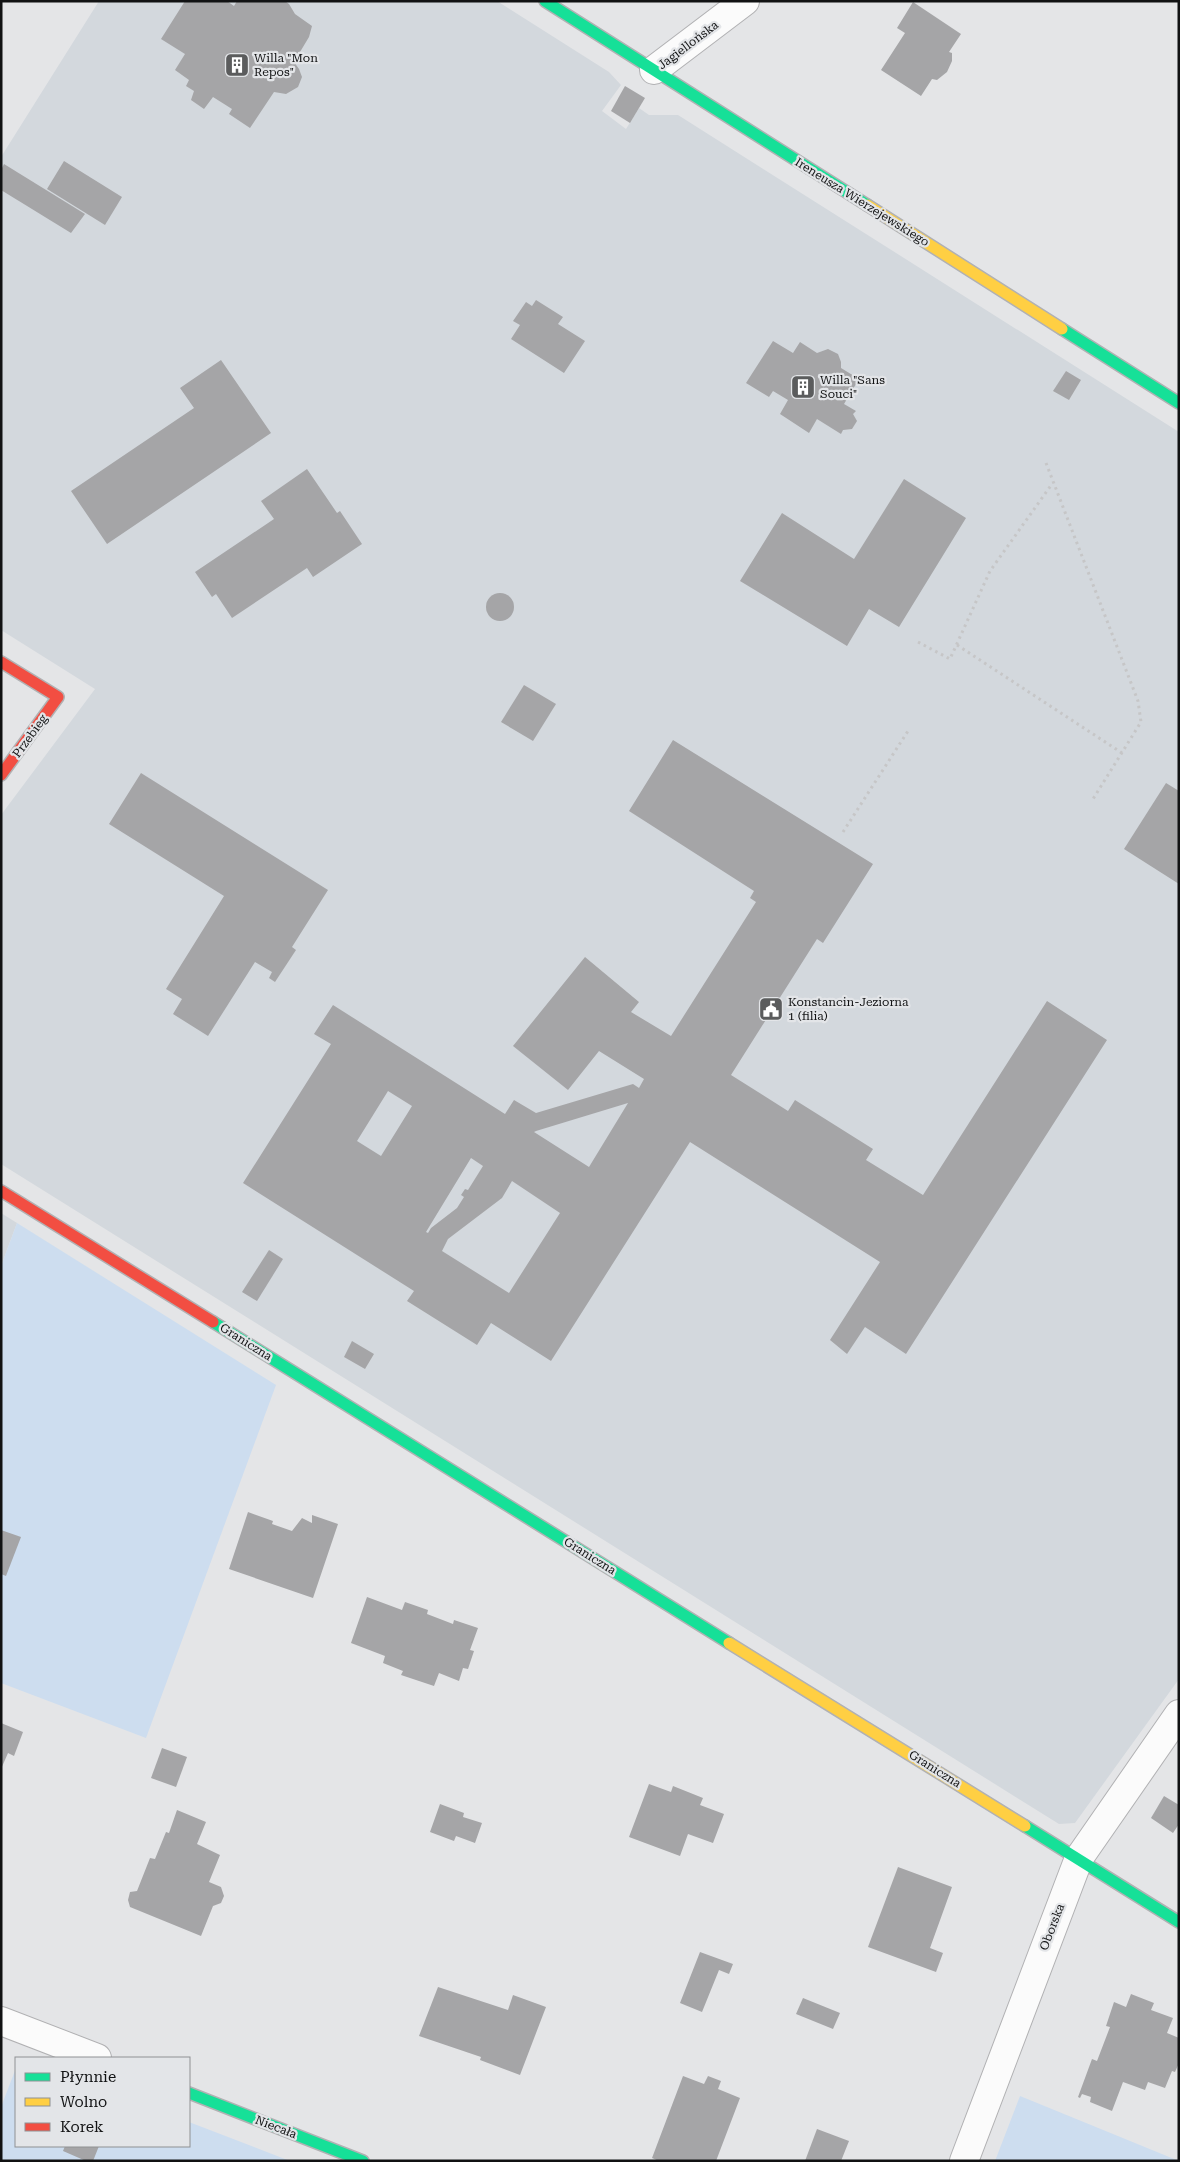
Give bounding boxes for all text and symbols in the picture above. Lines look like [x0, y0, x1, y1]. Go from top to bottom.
street label: Jagiellońska [655, 17, 721, 72]
place label: Willa "Mon Repos" [254, 51, 318, 79]
building icon: Willa "Mon Repos" [224, 52, 250, 78]
street label: Ireneusza Wierzejewskiego [792, 155, 932, 249]
place label: Willa "Sans Souci" [820, 373, 885, 401]
building icon: Willa "Sans Souci" [790, 374, 816, 400]
street label: Przebieg [10, 712, 50, 760]
place label: Konstancin-Jeziorna 1 (filia) [788, 995, 909, 1023]
public building icon: Konstancin-Jeziorna 1 (filia) [758, 996, 784, 1022]
street label: Graniczna [217, 1320, 275, 1364]
street label: Graniczna [561, 1534, 619, 1578]
street label: Graniczna [906, 1747, 964, 1791]
street label: Oborska [1037, 1901, 1067, 1952]
legend [15, 2057, 190, 2147]
text: Płynnie [60, 2068, 116, 2086]
text: Wolno [60, 2093, 107, 2111]
street label: Niecała [253, 2113, 299, 2142]
text: Korek [60, 2118, 104, 2136]

